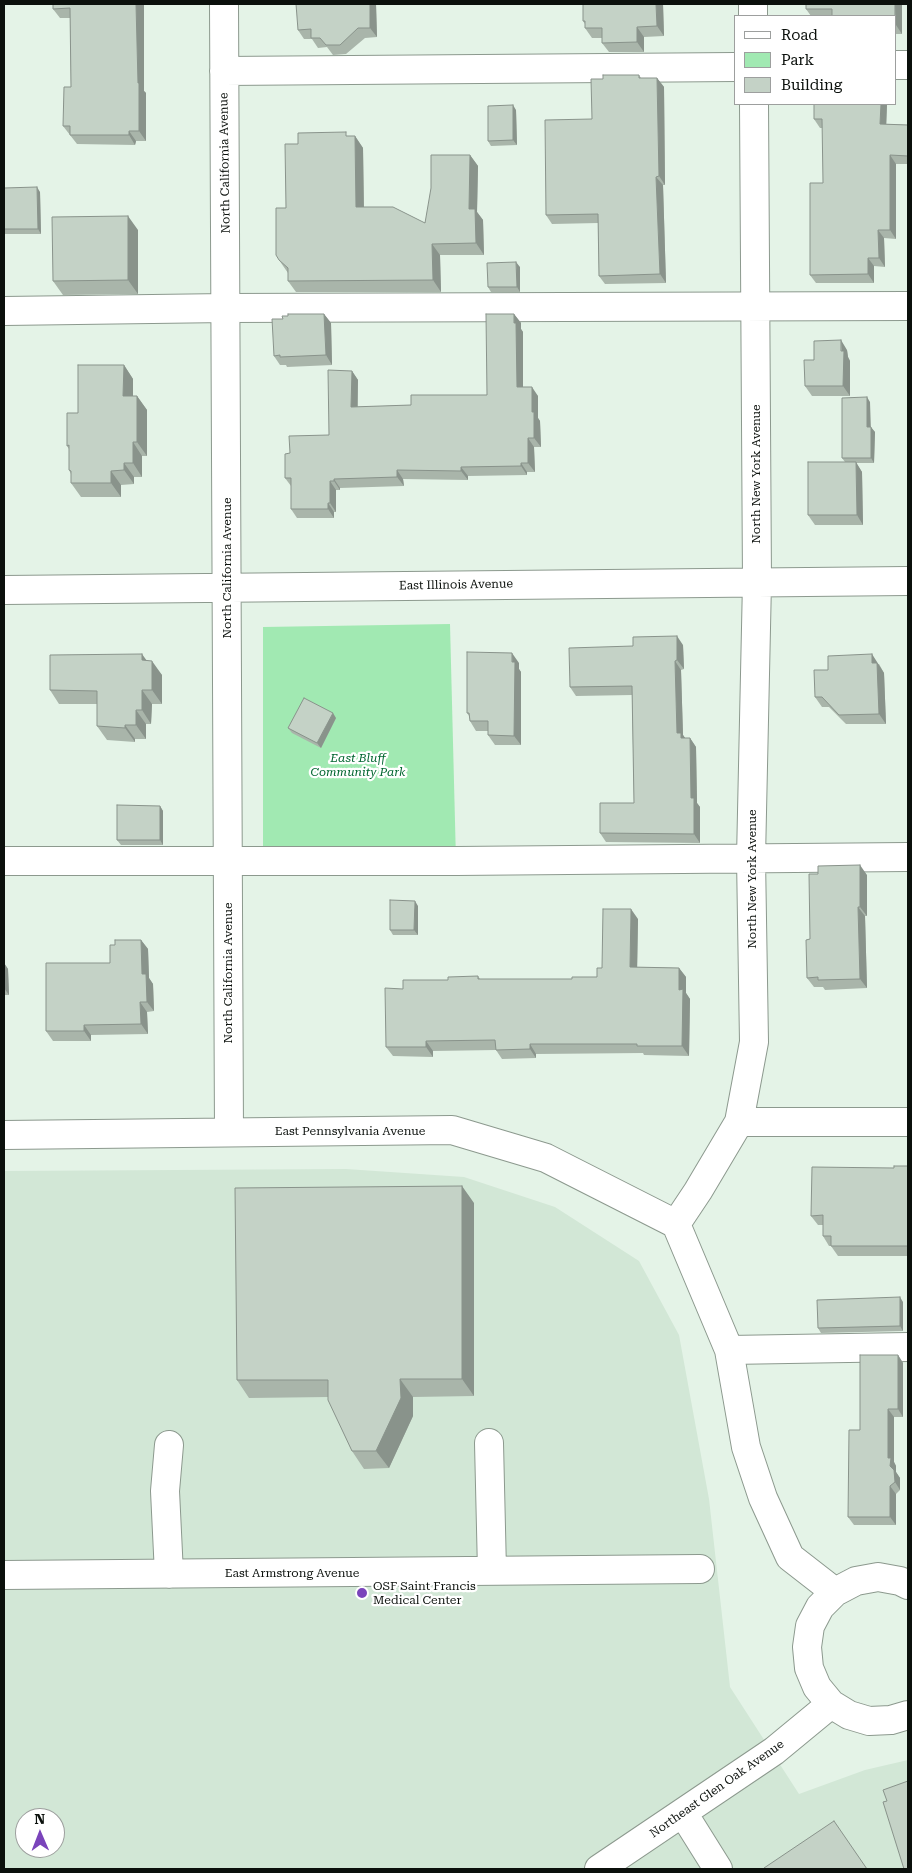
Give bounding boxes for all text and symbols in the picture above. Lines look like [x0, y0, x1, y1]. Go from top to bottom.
legend [734, 15, 897, 105]
text: Road [781, 26, 818, 44]
text: Park [781, 51, 814, 69]
text: Building [781, 76, 842, 94]
street label: North California Avenue [217, 92, 233, 234]
street label: North New York Avenue [749, 404, 763, 544]
street label: North California Avenue [220, 498, 234, 638]
street label: East Illinois Avenue [399, 577, 513, 593]
park label: East Bluff Community Park [311, 751, 405, 779]
street label: North New York Avenue [745, 809, 759, 949]
street label: North California Avenue [221, 903, 235, 1043]
street label: East Pennsylvania Avenue [275, 1124, 425, 1138]
street label: East Armstrong Avenue [225, 1566, 359, 1580]
place label: OSF Saint Francis Medical Center [373, 1579, 476, 1607]
marker: OSF Saint Francis Medical Center [355, 1586, 369, 1600]
street label: Northeast Glen Oak Avenue [647, 1737, 787, 1841]
north arrow [15, 1808, 65, 1858]
text: N [34, 1811, 45, 1827]

